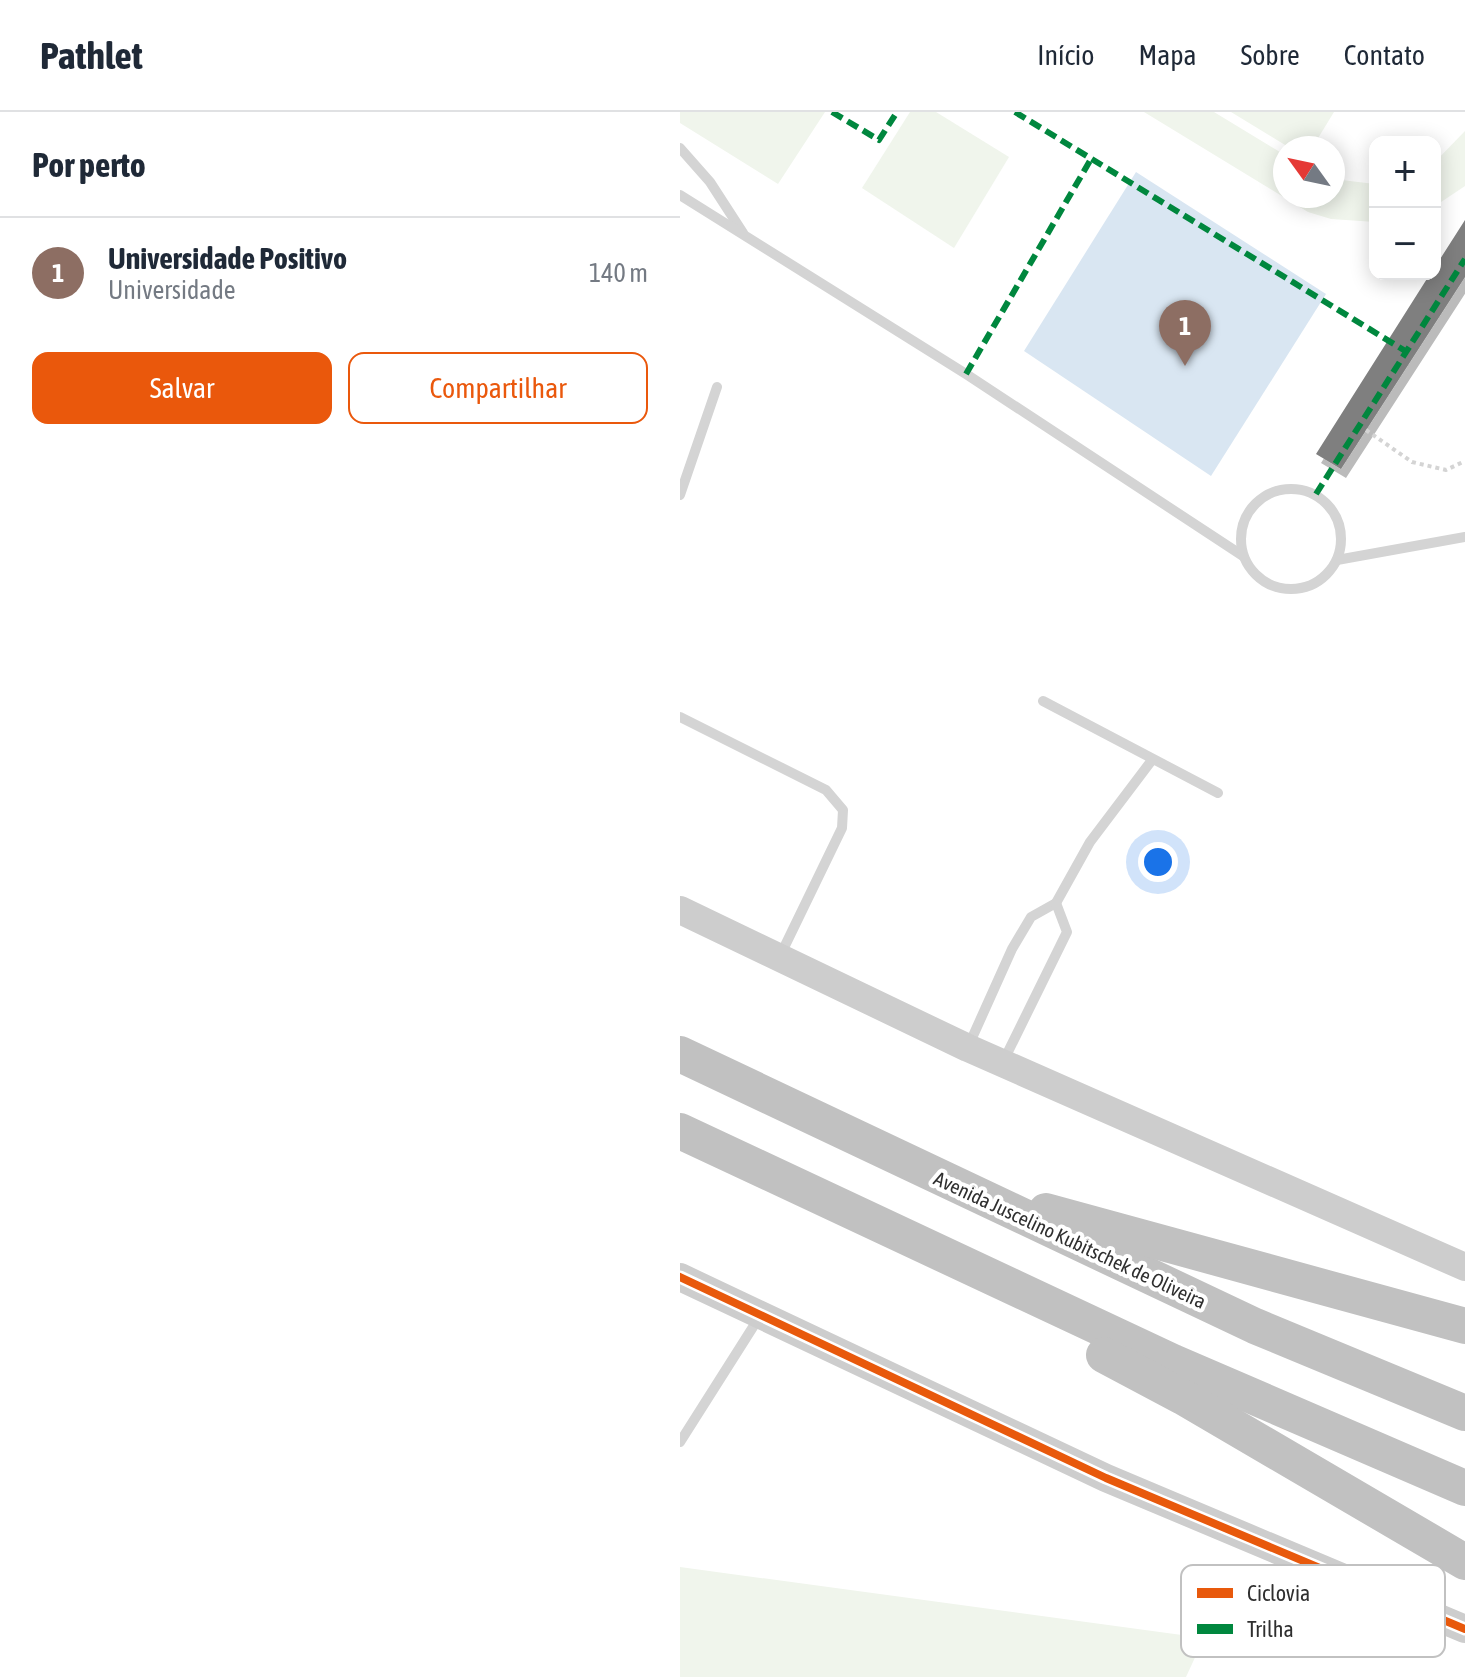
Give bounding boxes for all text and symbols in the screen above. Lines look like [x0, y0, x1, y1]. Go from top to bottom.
text: Pathlet [40, 34, 143, 77]
text: Início [1037, 39, 1094, 71]
text: Mapa [1138, 39, 1196, 71]
text: Sobre [1240, 39, 1300, 71]
text: Contato [1344, 39, 1425, 71]
north arrow [1273, 136, 1345, 208]
map controls [1369, 136, 1441, 280]
button: + [1369, 136, 1441, 208]
text: Por perto [32, 145, 146, 184]
button: − [1369, 208, 1441, 280]
text: Universidade Positivo [108, 241, 347, 275]
text: 1 [52, 258, 64, 288]
text: 140 m [589, 258, 648, 288]
text: Universidade [108, 275, 236, 305]
pin: 1 [1159, 300, 1211, 366]
button: Salvar [32, 352, 332, 424]
button: Compartilhar [348, 352, 648, 424]
your location [1138, 842, 1178, 882]
street label: Avenida Juscelino Kubitschek de Oliveira [931, 1166, 1210, 1313]
legend [1181, 1565, 1445, 1657]
text: Ciclovia [1247, 1580, 1310, 1606]
text: Trilha [1247, 1616, 1294, 1642]

